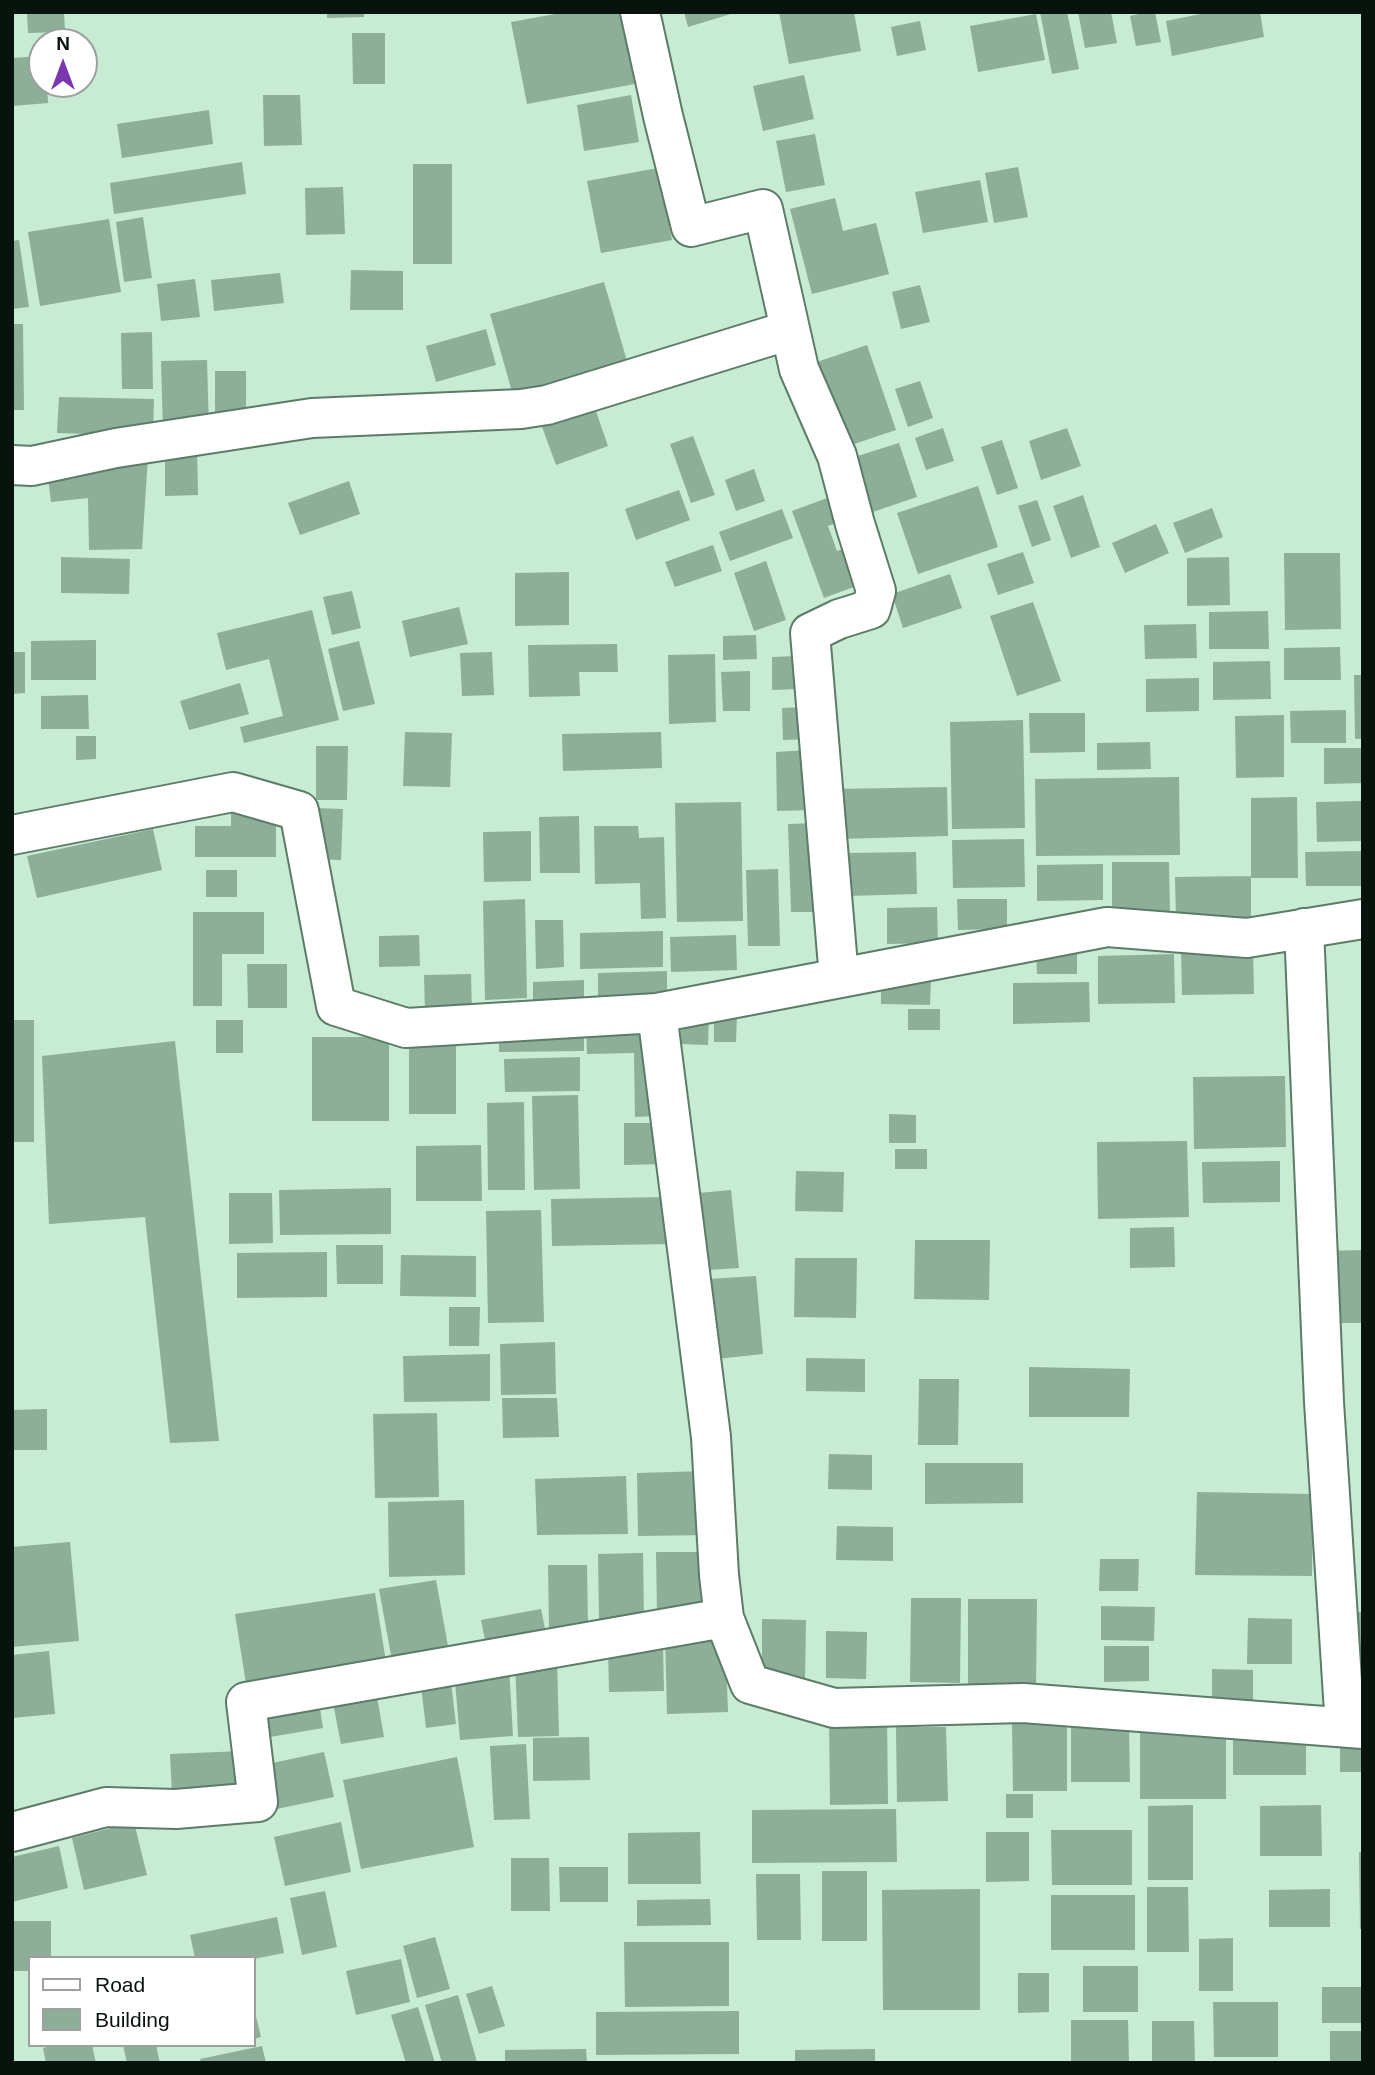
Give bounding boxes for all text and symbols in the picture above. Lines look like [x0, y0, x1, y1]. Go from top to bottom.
north arrow [28, 28, 98, 98]
text: N [56, 33, 70, 54]
legend [28, 1956, 256, 2047]
text: Road [95, 1973, 145, 1996]
text: Building [95, 2008, 170, 2031]

